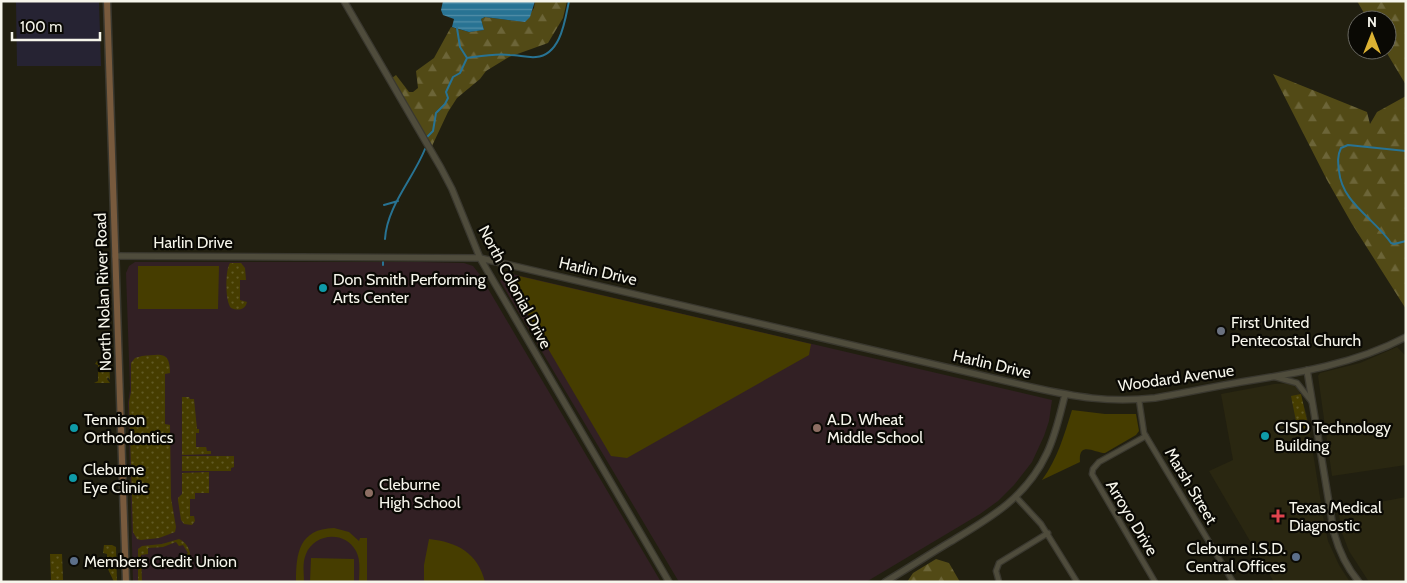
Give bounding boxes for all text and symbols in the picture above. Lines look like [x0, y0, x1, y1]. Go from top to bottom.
scale bar [12, 10, 100, 42]
north arrow [1347, 10, 1397, 60]
text: N [1367, 13, 1377, 31]
text: 100 m [20, 18, 62, 36]
street label: North Nolan River Road [91, 212, 115, 372]
street label: North Colonial Drive [475, 222, 555, 352]
street label: Harlin Drive [153, 233, 233, 252]
street label: Harlin Drive [557, 253, 639, 289]
place label: Don Smith Performing Arts Center [333, 270, 487, 307]
marker: Don Smith Performing Arts Center [317, 282, 329, 294]
place label: First United Pentecostal Church [1231, 313, 1361, 350]
marker: First United Pentecostal Church [1215, 325, 1227, 337]
street label: Harlin Drive [951, 346, 1033, 382]
street label: Woodard Avenue [1117, 360, 1235, 396]
place label: Tennison Orthodontics [84, 410, 174, 447]
place label: A.D. Wheat Middle School [827, 410, 923, 447]
place label: CISD Technology Building [1275, 418, 1391, 455]
marker: Tennison Orthodontics [68, 422, 80, 434]
marker: A.D. Wheat Middle School [811, 422, 823, 434]
marker: CISD Technology Building [1259, 430, 1271, 442]
street label: Marsh Street [1161, 444, 1222, 528]
place label: Cleburne Eye Clinic [83, 460, 148, 497]
marker: Cleburne Eye Clinic [67, 472, 79, 484]
place label: Cleburne High School [379, 475, 461, 512]
street label: Arroyo Drive [1102, 477, 1162, 559]
marker: Cleburne High School [363, 487, 375, 499]
place label: Texas Medical Diagnostic [1289, 498, 1382, 535]
marker: Texas Medical Diagnostic [1271, 509, 1285, 523]
place label: Cleburne I.S.D. Central Offices [1186, 539, 1286, 576]
marker: Cleburne I.S.D. Central Offices [1290, 551, 1302, 563]
place label: Members Credit Union [84, 552, 237, 571]
marker: Members Credit Union [68, 555, 80, 567]

